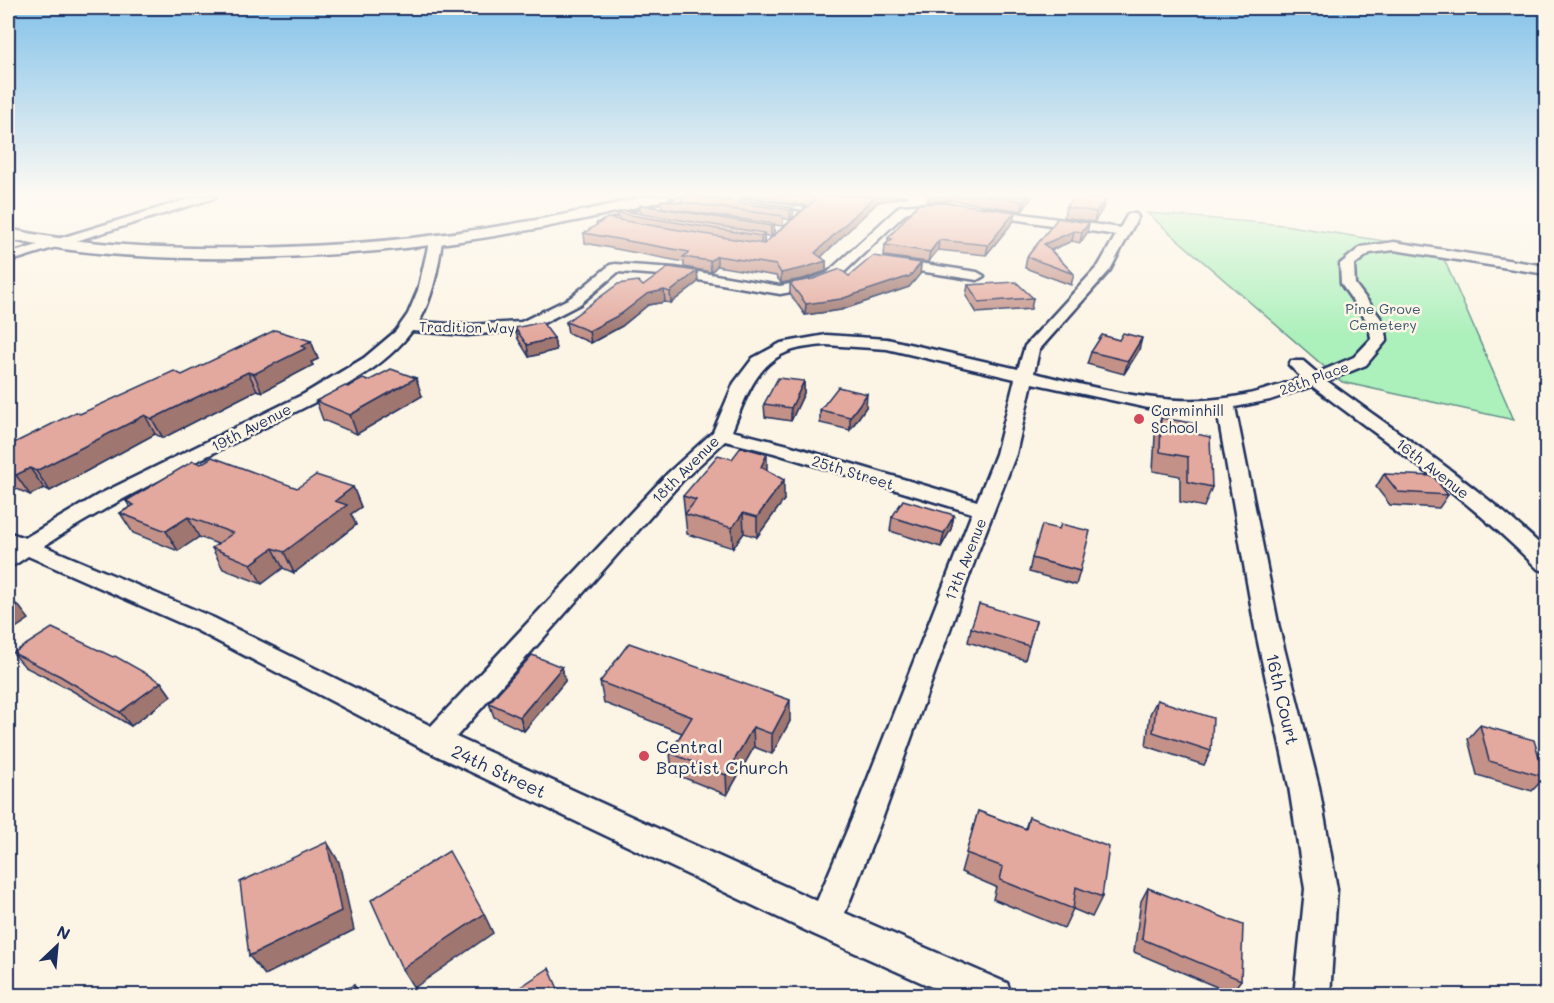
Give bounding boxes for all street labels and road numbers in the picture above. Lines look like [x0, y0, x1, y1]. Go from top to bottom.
street label: Tradition Way [419, 317, 515, 337]
street label: 28th Place [1277, 357, 1351, 399]
street label: 19th Avenue [208, 398, 294, 456]
street label: 18th Avenue [647, 431, 723, 507]
street label: 16th Avenue [1392, 433, 1474, 503]
street label: 25th Street [810, 450, 896, 494]
street label: 17th Avenue [939, 515, 991, 603]
street label: 16th Court [1261, 651, 1305, 747]
street label: 24th Street [448, 739, 550, 803]

